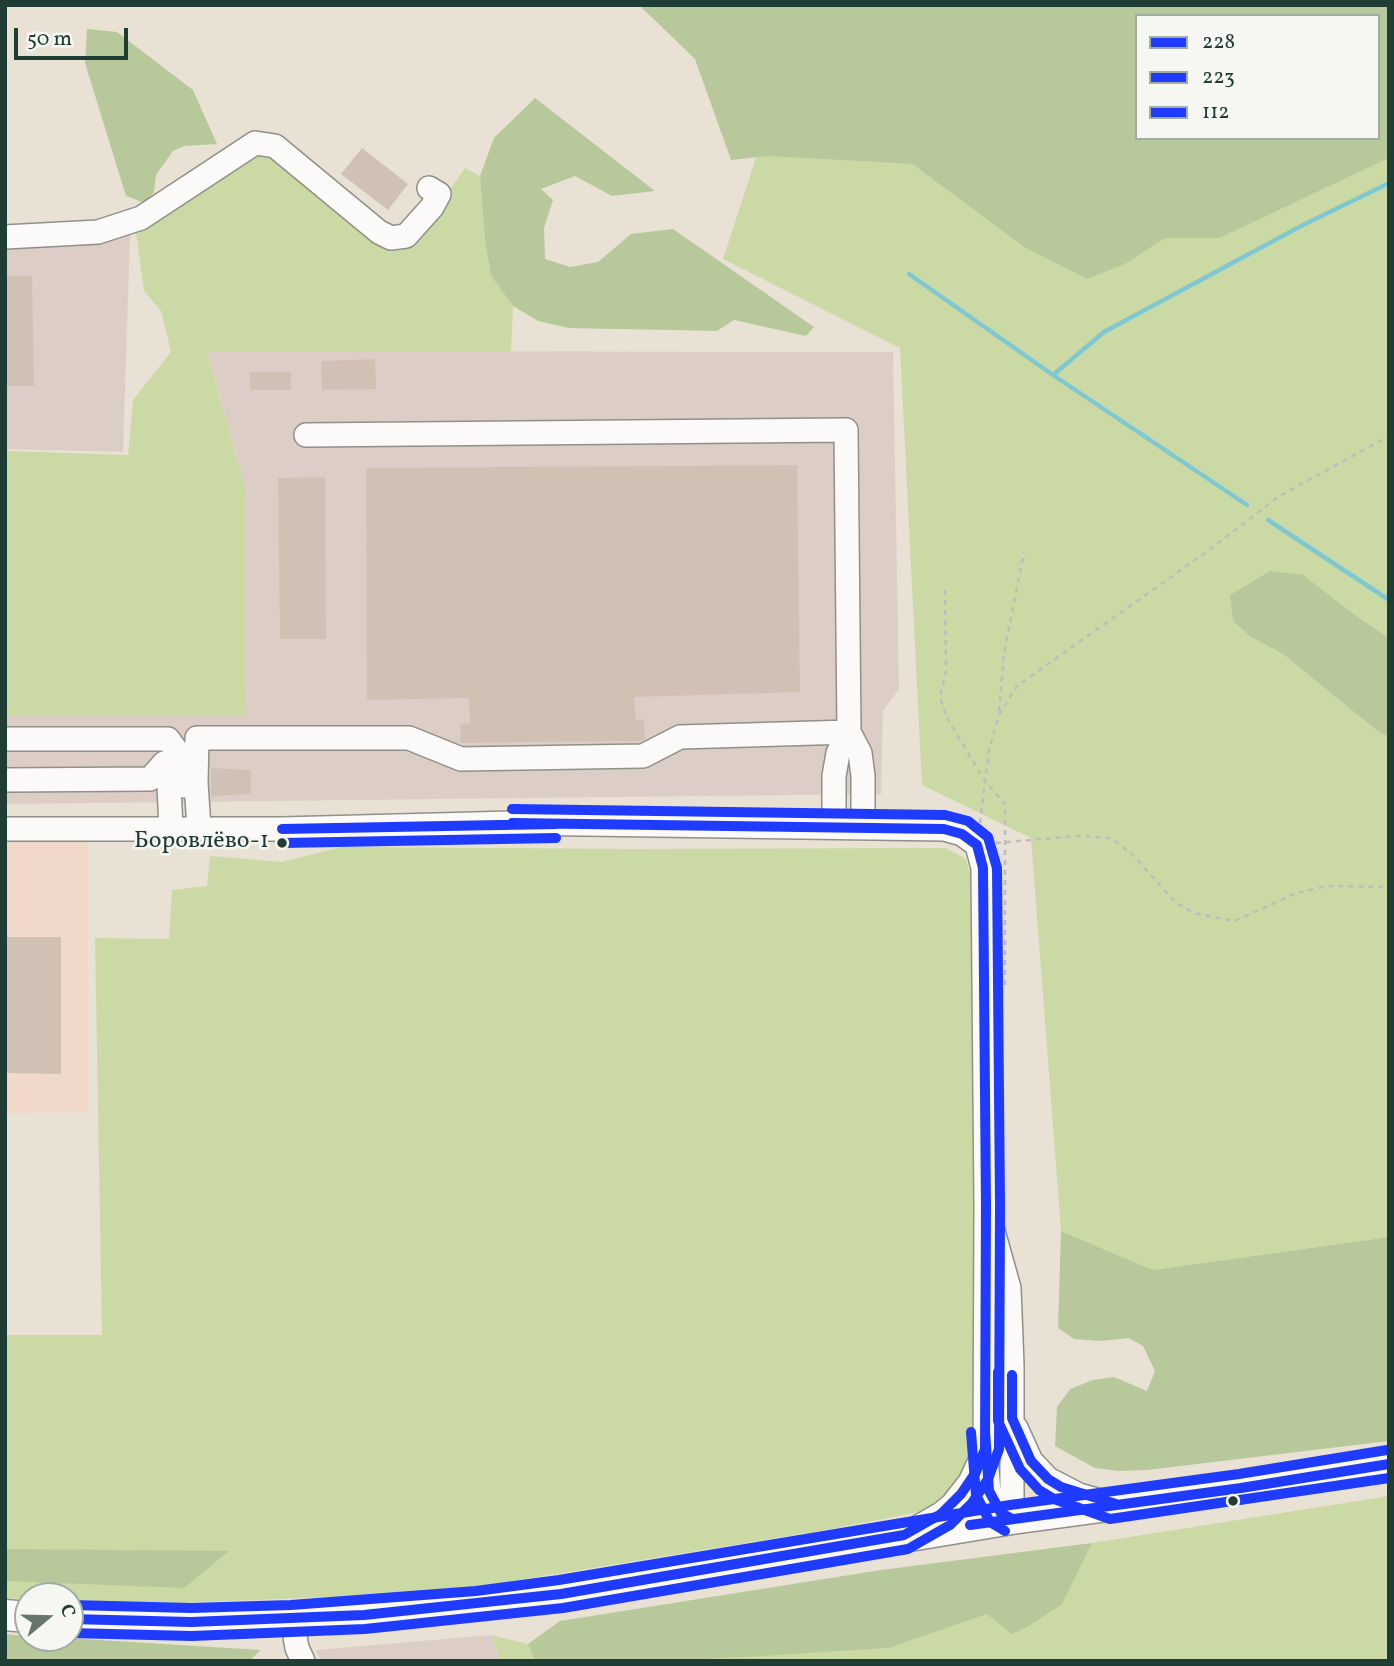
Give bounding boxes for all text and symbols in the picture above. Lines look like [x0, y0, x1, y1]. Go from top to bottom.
scale bar [18, 14, 131, 58]
legend [1135, 14, 1380, 140]
text: 50 m [27, 25, 72, 54]
text: 228 [1202, 28, 1235, 57]
text: 223 [1202, 63, 1235, 92]
text: 112 [1202, 98, 1230, 127]
place label: Боровлёво-1 [134, 829, 269, 857]
marker: Боровлёво-1 [275, 836, 289, 850]
unlabelled marker [1226, 1494, 1240, 1508]
north arrow [14, 1582, 84, 1652]
text: С [53, 1601, 81, 1621]

